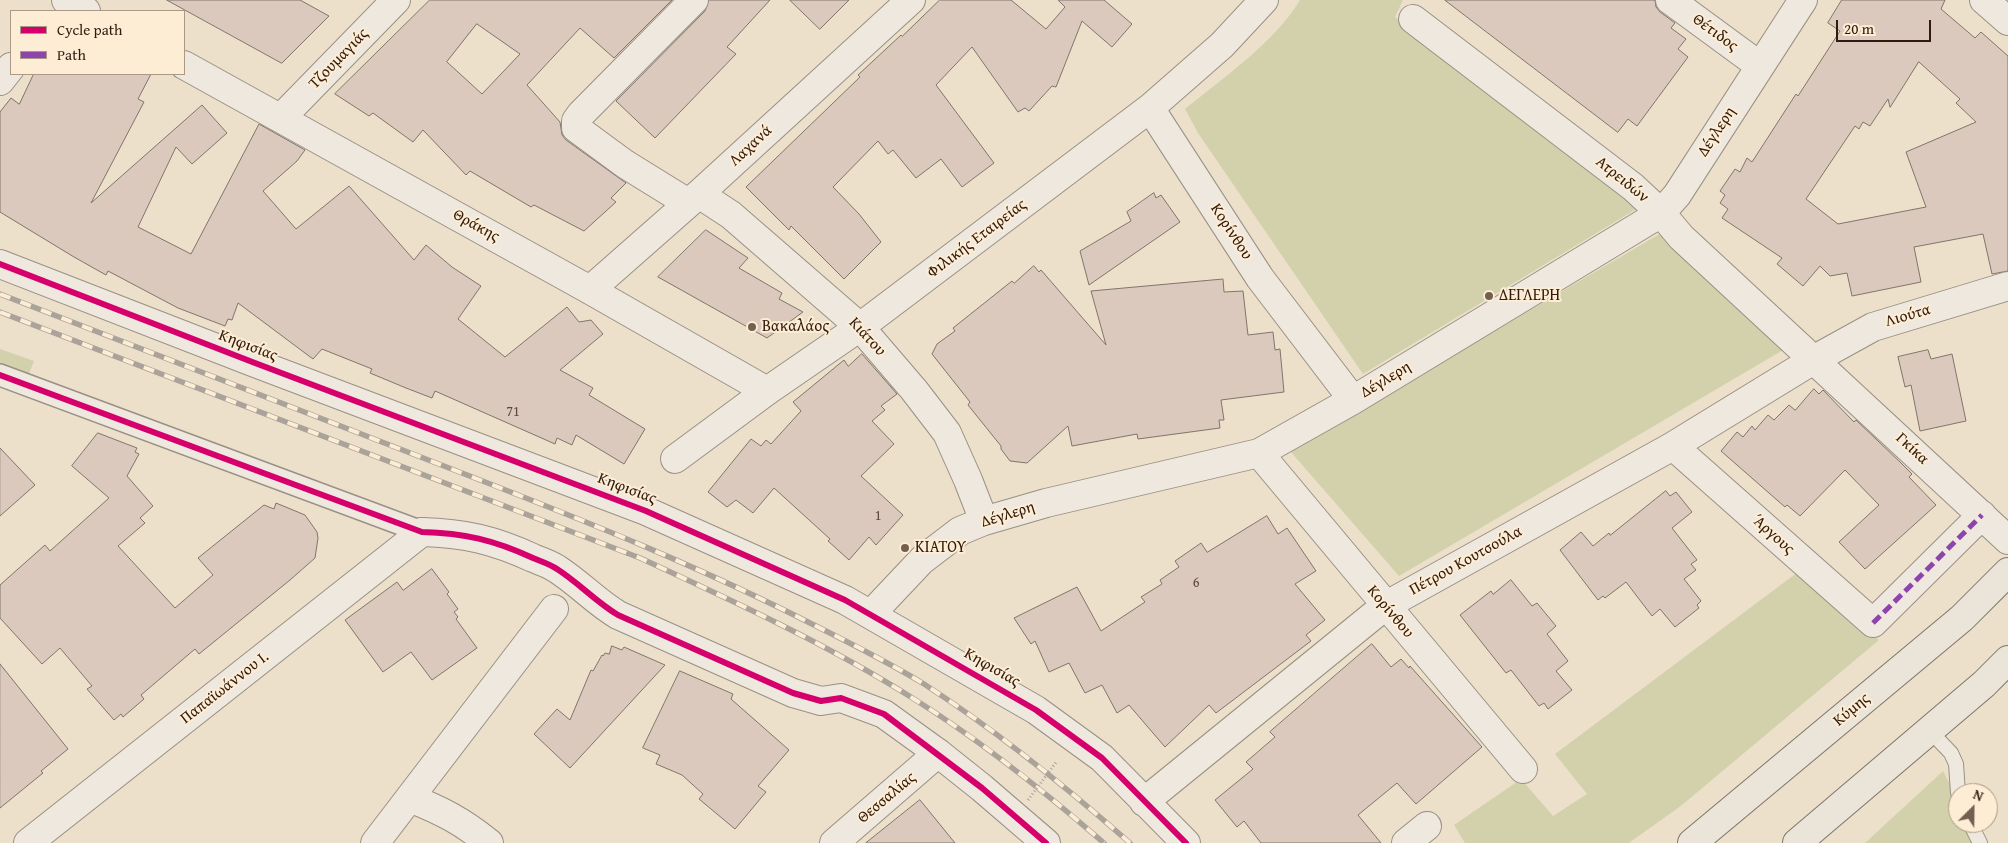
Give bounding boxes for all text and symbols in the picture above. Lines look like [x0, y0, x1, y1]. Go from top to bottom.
legend [10, 10, 185, 75]
street label: Θέτιδος [1688, 10, 1742, 56]
scale bar [1838, 10, 1933, 42]
text: 20 m [1844, 18, 1874, 39]
text: Cycle path [57, 19, 123, 40]
street label: Τζουμαγιάς [305, 25, 373, 93]
text: Path [57, 44, 86, 65]
street label: Δέγλερη [1694, 104, 1740, 160]
street label: Λαχανά [726, 121, 776, 171]
street label: Ατρειδών [1592, 153, 1652, 207]
street label: Φιλικής Εταιρείας [923, 195, 1031, 283]
street label: Κορίνθου [1206, 200, 1256, 264]
street label: Θράκης [449, 205, 503, 247]
place label: ΔΕΓΛΕΡΗ [1499, 286, 1560, 306]
marker: ΔΕΓΛΕΡΗ [1483, 290, 1495, 302]
street label: Λιούτα [1883, 300, 1933, 332]
street label: Κιάτου [844, 314, 890, 360]
place label: Βακαλάος [762, 317, 829, 337]
marker: Βακαλάος [746, 321, 758, 333]
street label: Κηφισίας [216, 326, 280, 366]
street label: Δέγλερη [1357, 358, 1415, 402]
house number: 71 [506, 404, 520, 420]
street label: Γκίκα [1892, 429, 1932, 469]
street label: Κηφισίας [595, 469, 659, 509]
street label: Δέγλερη [979, 498, 1037, 532]
house number: 1 [875, 508, 881, 524]
street label: Άργους [1748, 511, 1798, 559]
street label: Πέτρου Κουτσούλα [1406, 522, 1526, 600]
place label: ΚΙΑΤΟΥ [915, 538, 966, 558]
marker: ΚΙΑΤΟΥ [899, 542, 911, 554]
house number: 6 [1193, 575, 1199, 591]
street label: Κορίνθου [1362, 582, 1418, 642]
street label: Κηφισίας [961, 644, 1023, 692]
street label: Παπαϊωάννου Ι. [177, 648, 273, 728]
street label: Κύμης [1830, 689, 1874, 731]
street label: Θεσσαλίας [854, 768, 920, 828]
north arrow [1948, 783, 1998, 833]
text: N [1970, 784, 1987, 806]

